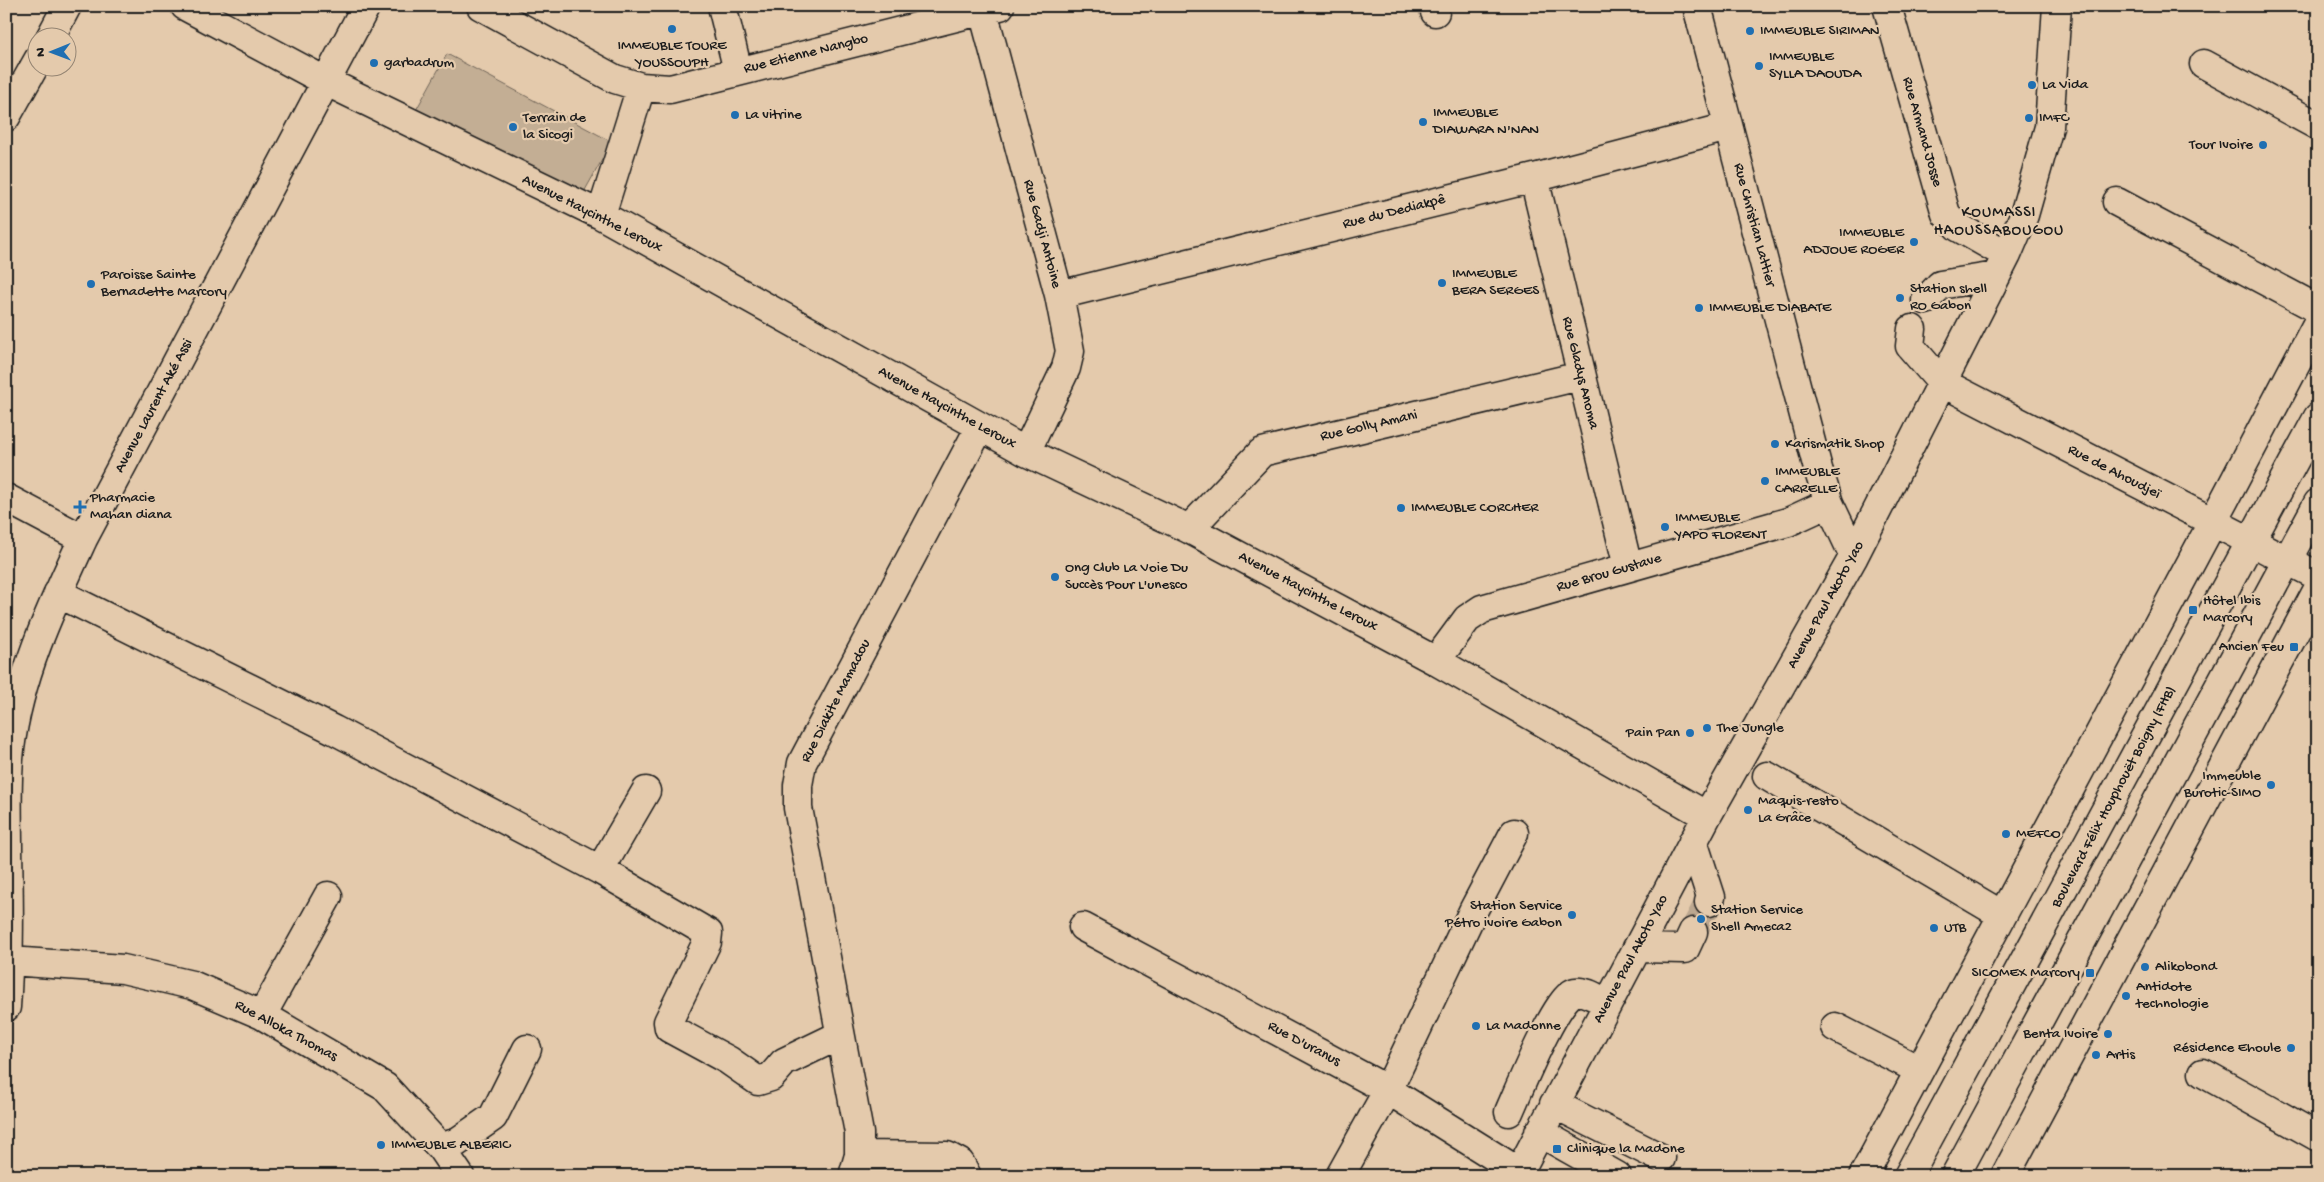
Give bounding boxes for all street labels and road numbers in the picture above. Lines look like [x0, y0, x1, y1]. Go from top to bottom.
street label: Rue Etienne Nangbo [742, 30, 870, 78]
street label: Rue Armand Josse [1898, 75, 1946, 189]
street label: Rue Christian Lattier [1729, 161, 1780, 290]
street label: Avenue Haycinthe Leroux [519, 171, 665, 257]
street label: Rue Gadji Antoine [1019, 178, 1065, 291]
street label: Rue du Dediakpê [1341, 190, 1447, 233]
street label: Rue Gladys Anoma [1557, 315, 1603, 432]
street label: Avenue Laurent Aké Assi [111, 336, 197, 476]
street label: Avenue Haycinthe Leroux [875, 363, 1019, 454]
street label: Rue Golly Amani [1319, 406, 1419, 446]
street label: Rue de Ahoudjeï [2064, 441, 2164, 504]
street label: Avenue Paul Akoto Yao [1783, 538, 1869, 672]
street label: Avenue Haycinthe Leroux [1235, 548, 1381, 636]
street label: Rue Brou Gustave [1554, 549, 1664, 597]
street label: Rue Diakite Mamadou [797, 636, 875, 766]
street label: Boulevard Félix Houphouët Boigny (FHB) [2047, 683, 2180, 912]
street label: Avenue Paul Akoto Yao [1589, 891, 1673, 1026]
street label: Rue Alloka Thomas [231, 996, 341, 1066]
street label: Rue D'uranus [1264, 1017, 1344, 1071]

